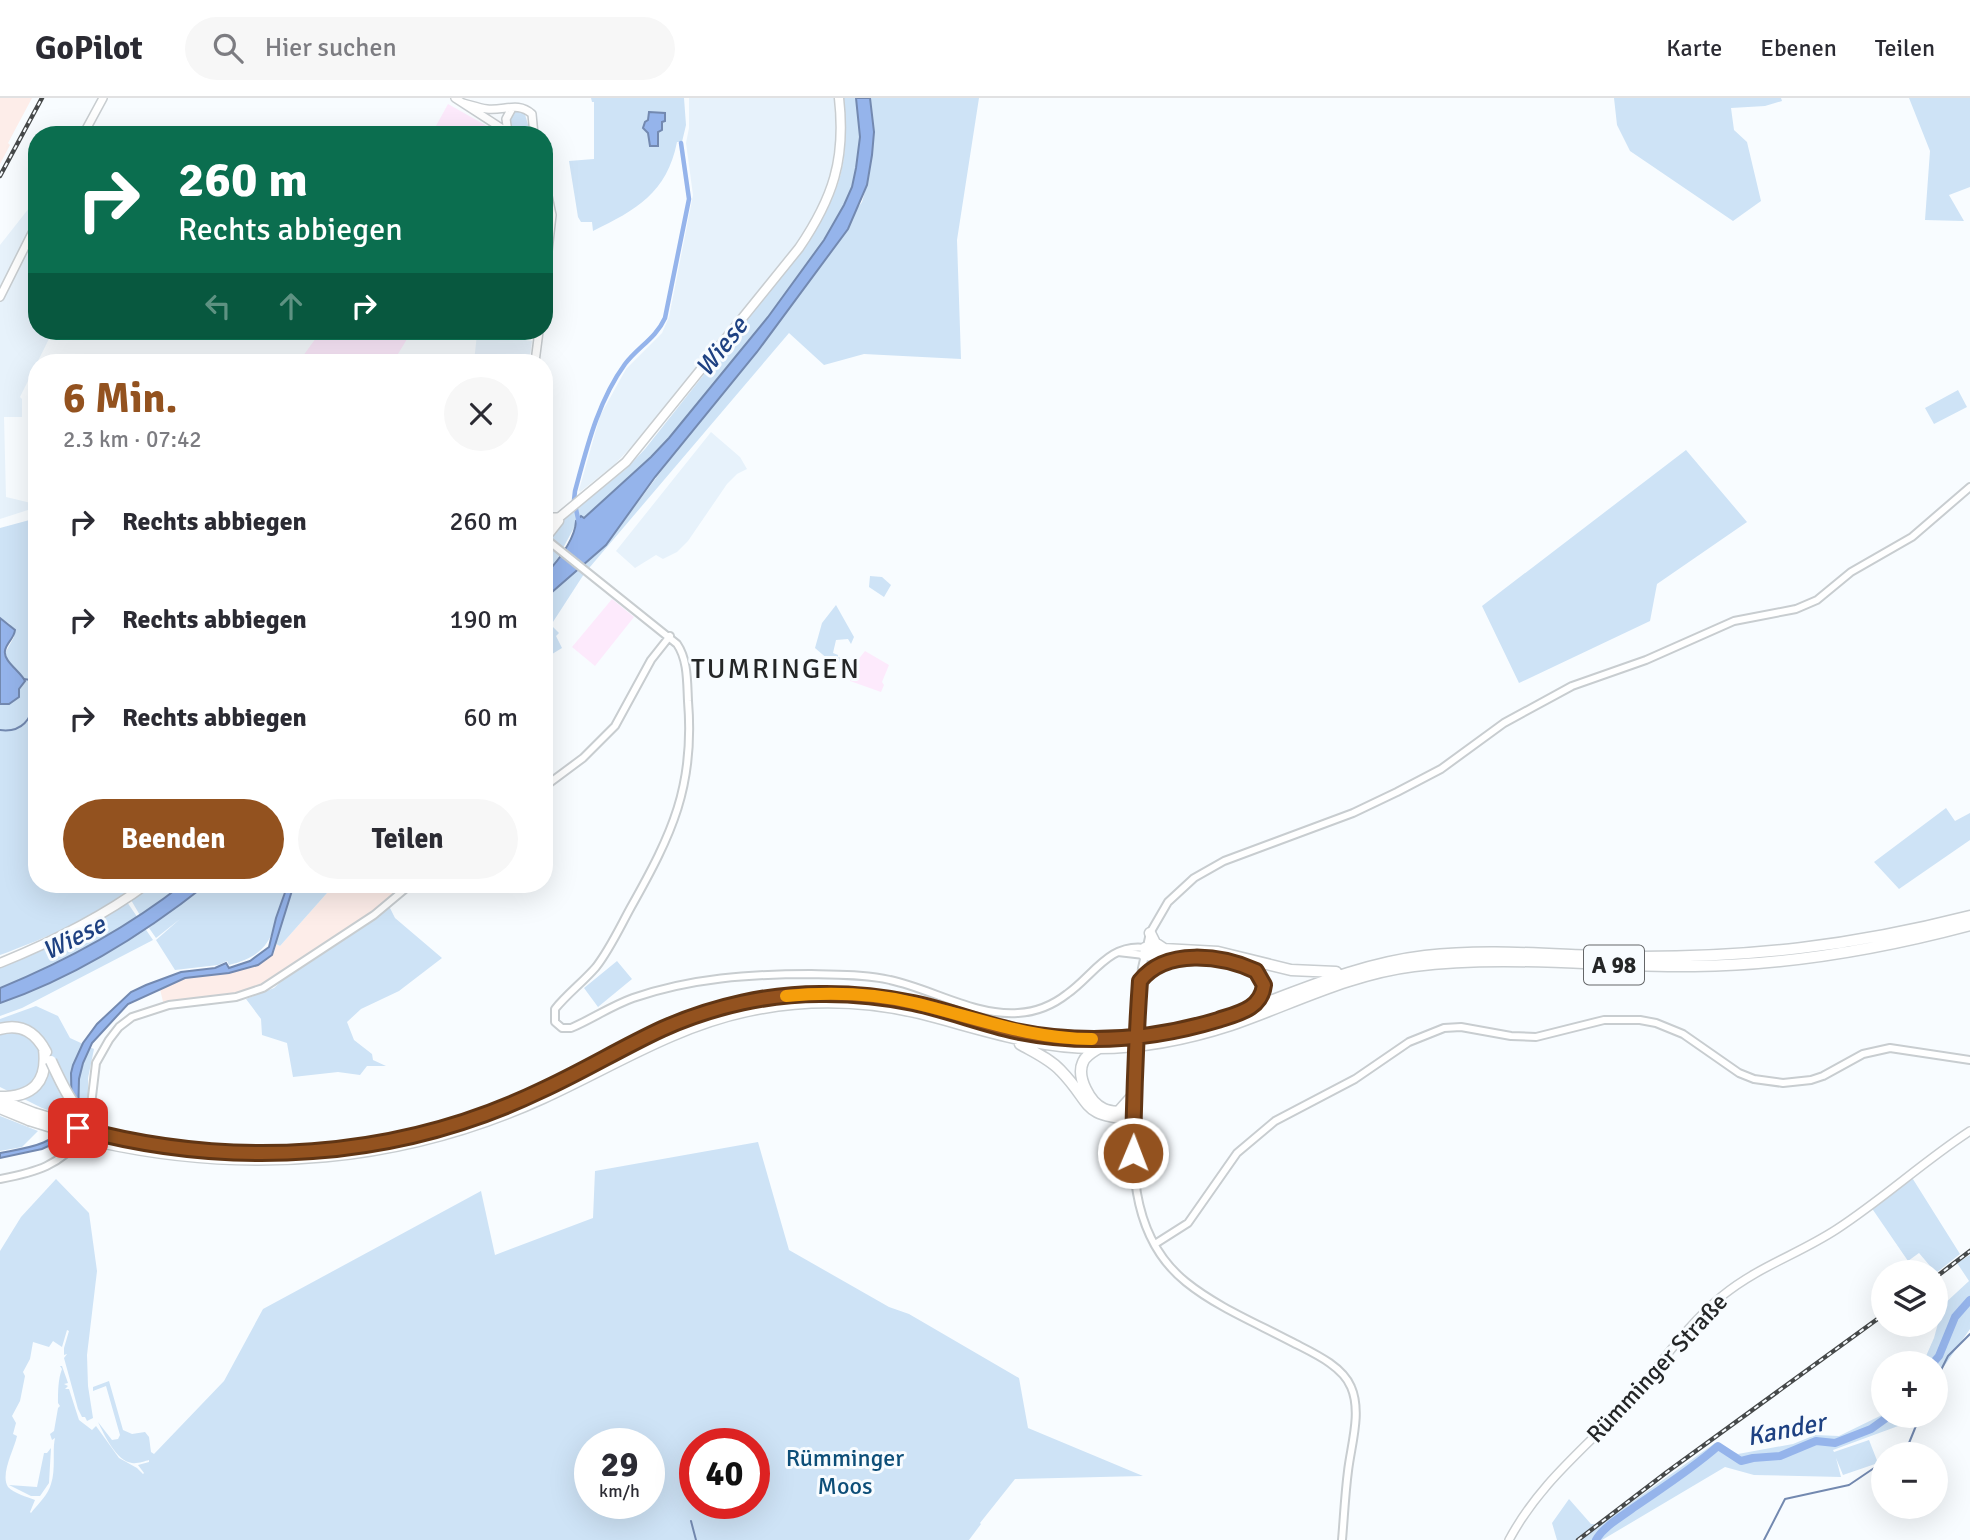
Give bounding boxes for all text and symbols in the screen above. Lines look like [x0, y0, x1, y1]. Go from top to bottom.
search box [185, 17, 675, 80]
text: GoPilot [35, 28, 143, 69]
icon: search [209, 29, 247, 67]
text: Hier suchen [265, 32, 397, 64]
text: Karte [1666, 33, 1722, 63]
text: Ebenen [1760, 33, 1837, 63]
text: Teilen [1875, 33, 1935, 63]
text: 260 m [178, 150, 308, 210]
icon: right [63, 154, 154, 245]
text: Rechts abbiegen [178, 210, 403, 249]
icon: left [199, 287, 237, 325]
icon: ahead [272, 287, 310, 325]
icon: right [345, 287, 383, 325]
water label: Wiese [689, 309, 756, 383]
text: 6 Min. [63, 373, 177, 424]
button: close [444, 377, 518, 451]
text: 2.3 km · 07:42 [63, 425, 202, 454]
icon: right [63, 503, 101, 541]
text: Rechts abbiegen [122, 506, 307, 538]
text: 260 m [449, 506, 518, 538]
icon: right [63, 601, 101, 639]
text: Rechts abbiegen [122, 604, 307, 636]
text: 190 m [449, 604, 518, 636]
district label: TUMRINGEN [691, 652, 861, 686]
icon: right [63, 699, 101, 737]
text: Rechts abbiegen [122, 702, 307, 734]
text: 60 m [463, 702, 518, 734]
button: Beenden [63, 799, 284, 879]
button: Teilen [298, 799, 518, 879]
water label: Wiese [37, 908, 113, 967]
road number: A 98 [1584, 946, 1644, 985]
pin [48, 1098, 108, 1158]
icon: arrive [59, 1109, 97, 1147]
position arrow [1096, 1116, 1170, 1190]
map controls [1871, 1260, 1948, 1519]
button: layers [1871, 1260, 1948, 1337]
street label: Rümminger Straße [1580, 1287, 1734, 1449]
button: + [1871, 1351, 1948, 1428]
water label: Kander [1744, 1406, 1831, 1453]
speed limit sign: 40 [679, 1428, 770, 1519]
button: − [1871, 1442, 1948, 1519]
text: 29 [601, 1443, 638, 1486]
park label: Rümminger Moos [786, 1443, 904, 1501]
text: km/h [599, 1480, 640, 1502]

